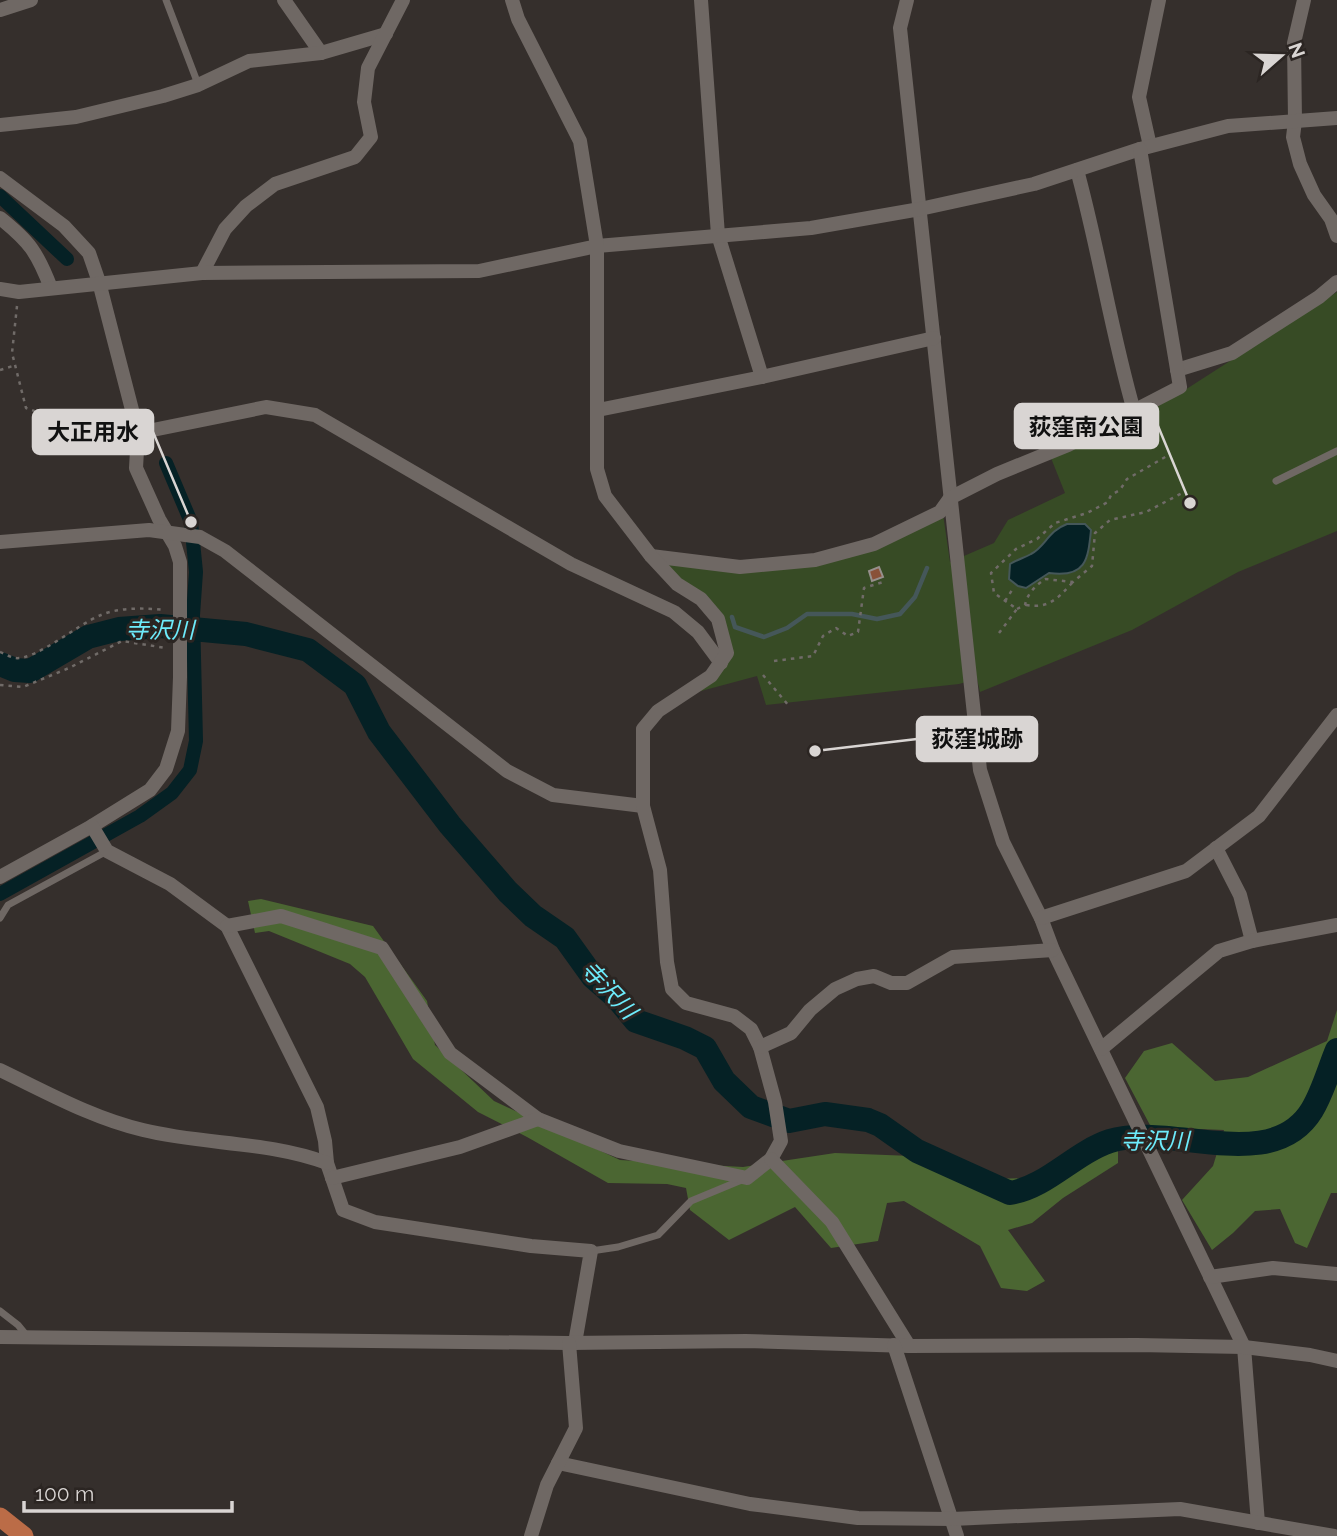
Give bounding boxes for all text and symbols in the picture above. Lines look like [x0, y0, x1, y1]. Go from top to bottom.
north arrow [1246, 21, 1316, 91]
text: N [1284, 40, 1310, 61]
callout: 荻窪南公園 [1015, 404, 1158, 448]
callout: 大正用水 [33, 410, 153, 454]
text: 荻窪南公園 [1029, 413, 1144, 440]
text: 大正用水 [47, 418, 139, 445]
water label: 寺沢川 [126, 616, 198, 643]
callout: 荻窪城跡 [917, 717, 1037, 761]
text: 荻窪城跡 [931, 725, 1023, 752]
water label: 寺沢川 [576, 955, 645, 1026]
water label: 寺沢川 [1121, 1127, 1193, 1154]
scale bar [24, 1470, 233, 1514]
text: 100 m [35, 1481, 94, 1506]

